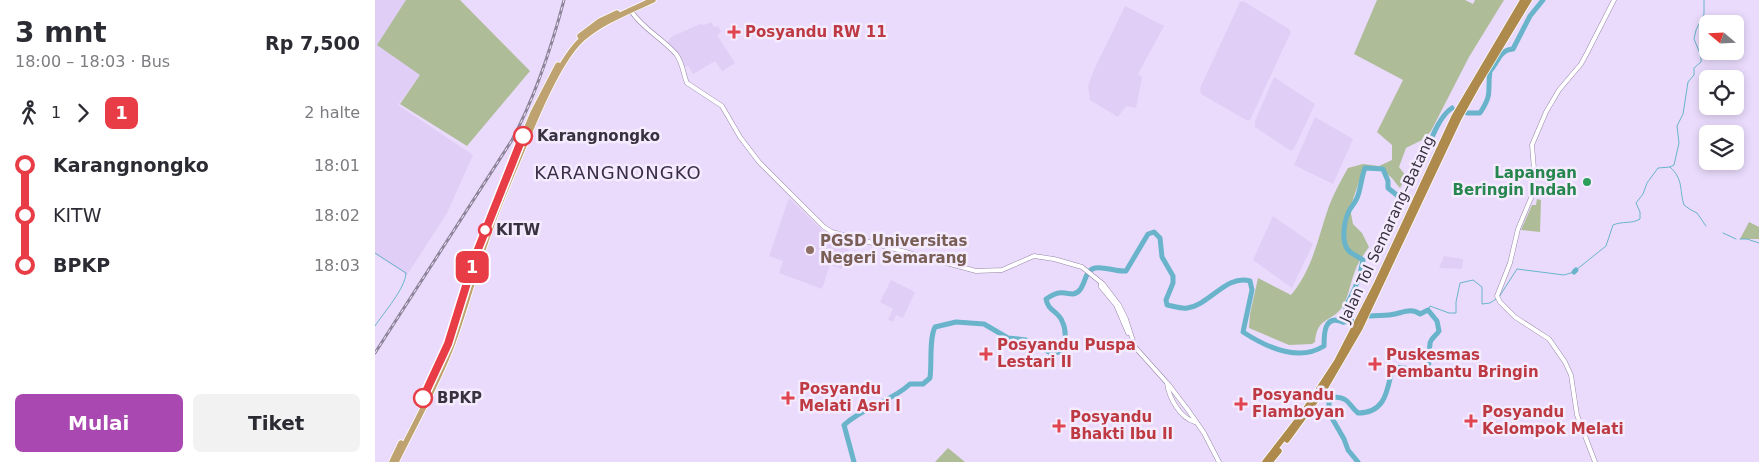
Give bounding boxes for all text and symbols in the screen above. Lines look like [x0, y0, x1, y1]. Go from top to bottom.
north arrow [1699, 15, 1744, 60]
map controls [1699, 15, 1744, 170]
text: 3 mnt [15, 16, 107, 49]
place label: Posyandu RW 11 [745, 23, 887, 41]
marker: Posyandu RW 11 [727, 25, 741, 39]
text: Rp 7,500 [265, 32, 360, 54]
text: 18:00 – 18:03 · Bus [15, 52, 170, 71]
button: locate [1699, 70, 1744, 115]
icon: walk [15, 99, 43, 127]
icon: forward [69, 99, 97, 127]
text: 1 [115, 102, 128, 123]
text: 1 [51, 103, 61, 122]
text: 2 halte [304, 103, 360, 122]
button: layers [1699, 125, 1744, 170]
marker: Karangnongko [513, 126, 533, 146]
place label: Karangnongko [537, 127, 660, 145]
street label: Jalan Tol Semarang–Batang [1335, 133, 1438, 326]
text: Karangnongko [53, 154, 209, 176]
text: 18:01 [314, 156, 360, 175]
district label: KARANGNONGKO [534, 162, 702, 183]
place label: Lapangan Beringin Indah [1453, 164, 1577, 199]
marker: Lapangan Beringin Indah [1581, 176, 1593, 188]
text: KITW [53, 204, 101, 226]
text: 18:02 [314, 206, 360, 225]
place label: KITW [496, 221, 540, 239]
marker: KITW [478, 223, 492, 237]
place label: PGSD Universitas Negeri Semarang [820, 232, 967, 267]
marker: PGSD Universitas Negeri Semarang [804, 244, 816, 256]
line badge: 1 [456, 251, 488, 283]
text: BPKP [53, 254, 110, 276]
text: 18:03 [314, 256, 360, 275]
text: 1 [466, 256, 478, 277]
place label: Posyandu Puspa Lestari II [997, 336, 1136, 371]
place label: Puskesmas Pembantu Bringin [1386, 346, 1539, 381]
marker: Posyandu Puspa Lestari II [979, 347, 993, 361]
marker: Puskesmas Pembantu Bringin [1368, 357, 1382, 371]
place label: Posyandu Melati Asri I [799, 380, 901, 415]
place label: Posyandu Flamboyan [1252, 386, 1345, 421]
marker: BPKP [413, 388, 433, 408]
place label: BPKP [437, 389, 482, 407]
marker: Posyandu Melati Asri I [781, 391, 795, 405]
button: Mulai [15, 394, 183, 452]
button: Tiket [193, 394, 360, 452]
marker: Posyandu Flamboyan [1234, 397, 1248, 411]
place label: Posyandu Kelompok Melati [1482, 403, 1624, 438]
place label: Posyandu Bhakti Ibu II [1070, 408, 1173, 443]
marker: Posyandu Kelompok Melati [1464, 414, 1478, 428]
marker: Posyandu Bhakti Ibu II [1052, 419, 1066, 433]

